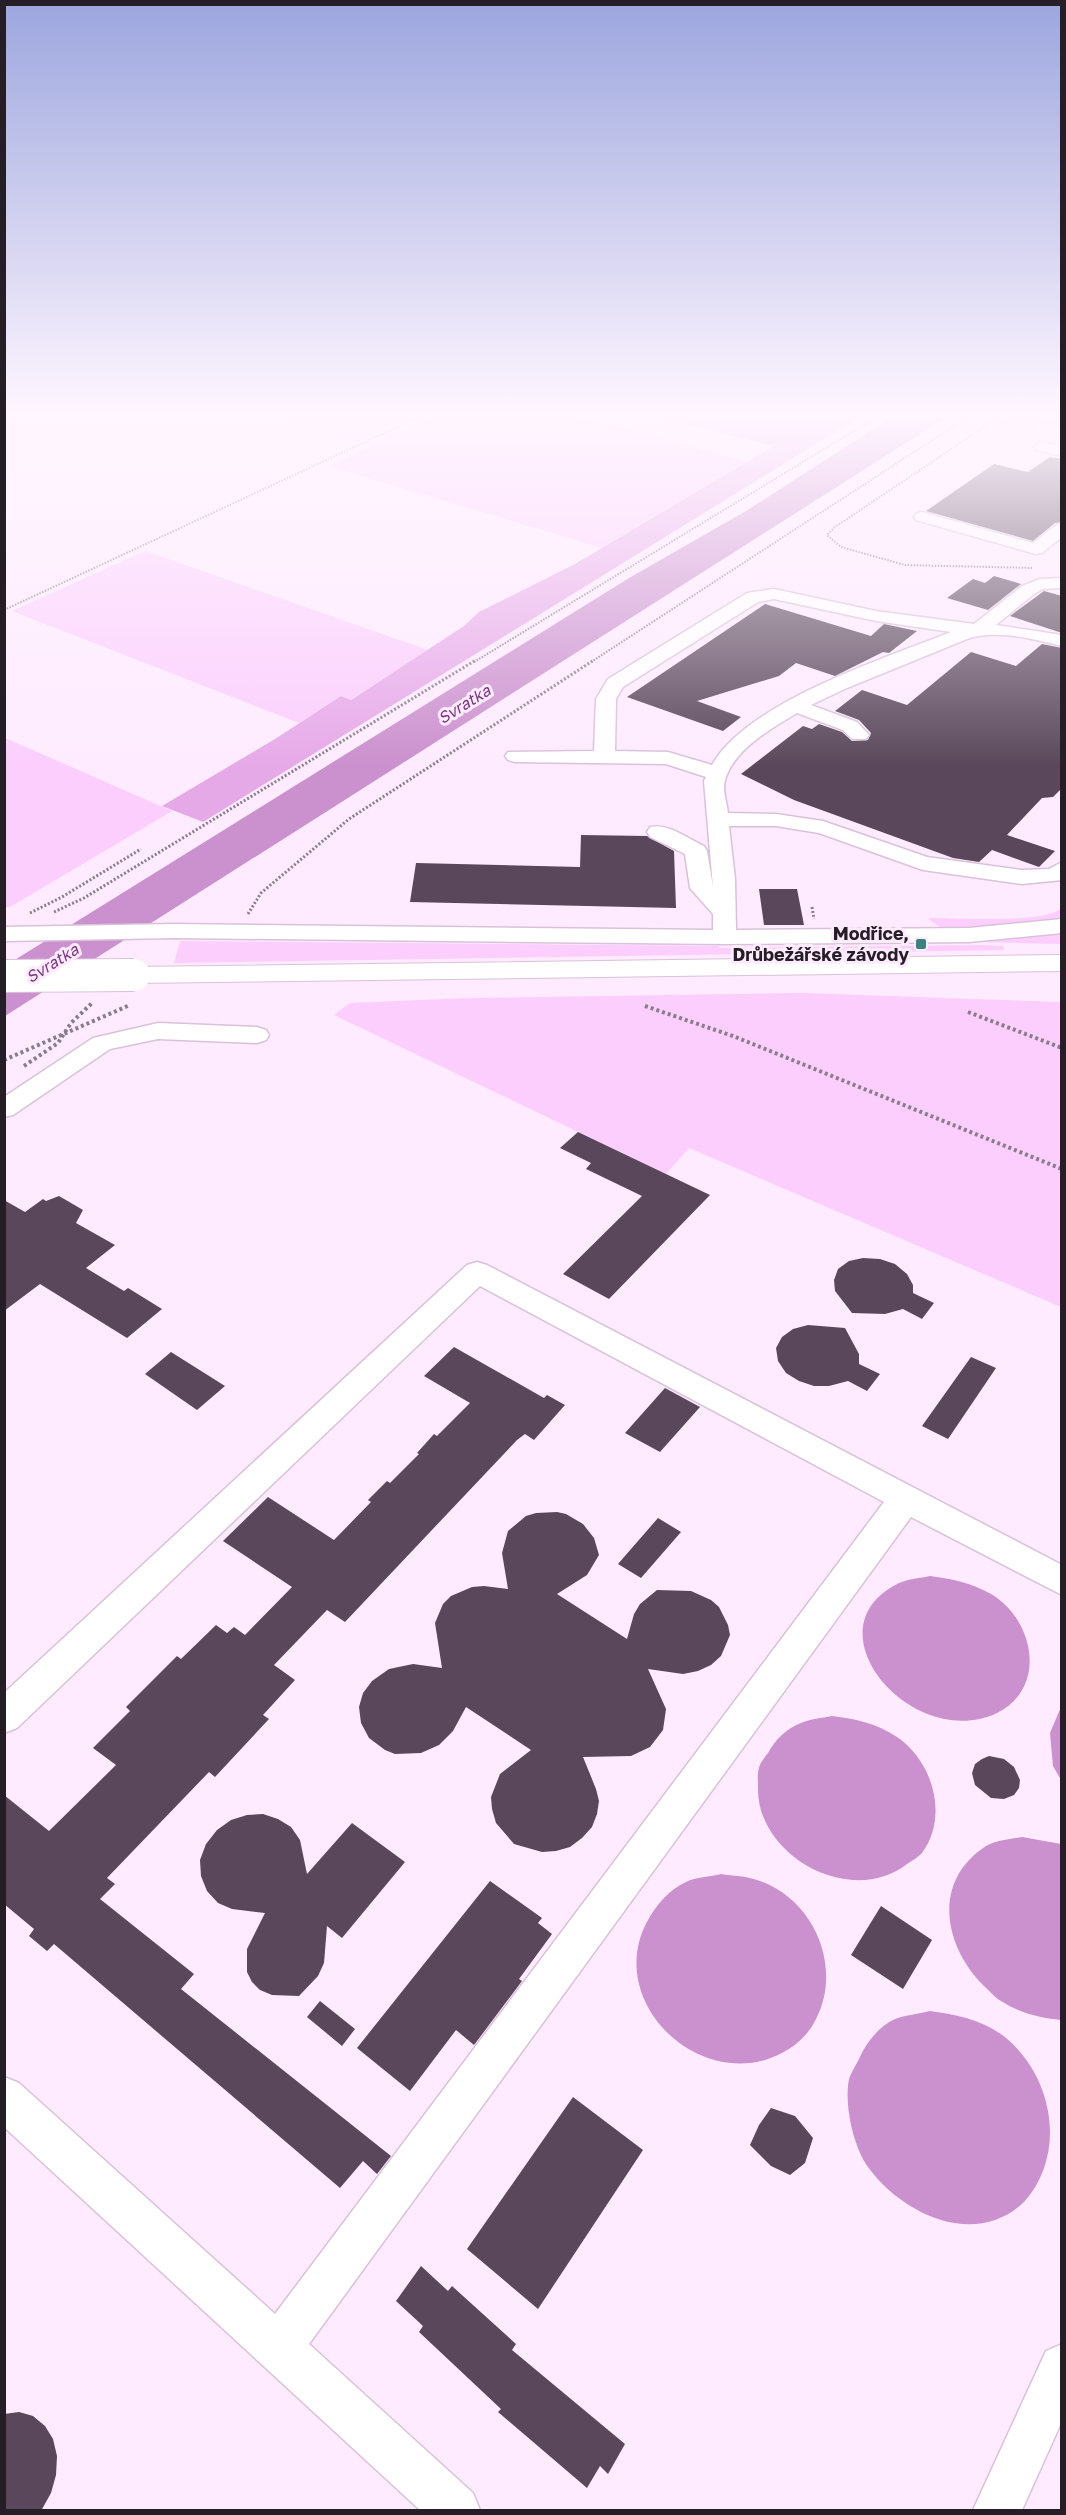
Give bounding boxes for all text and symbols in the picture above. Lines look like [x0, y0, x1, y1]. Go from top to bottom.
water label: Svratka [434, 680, 495, 728]
place label: Modřice, Drůbežářské závody [732, 922, 909, 965]
marker: Modřice, Drůbežářské závody [914, 937, 928, 951]
water label: Svratka [22, 939, 83, 987]

